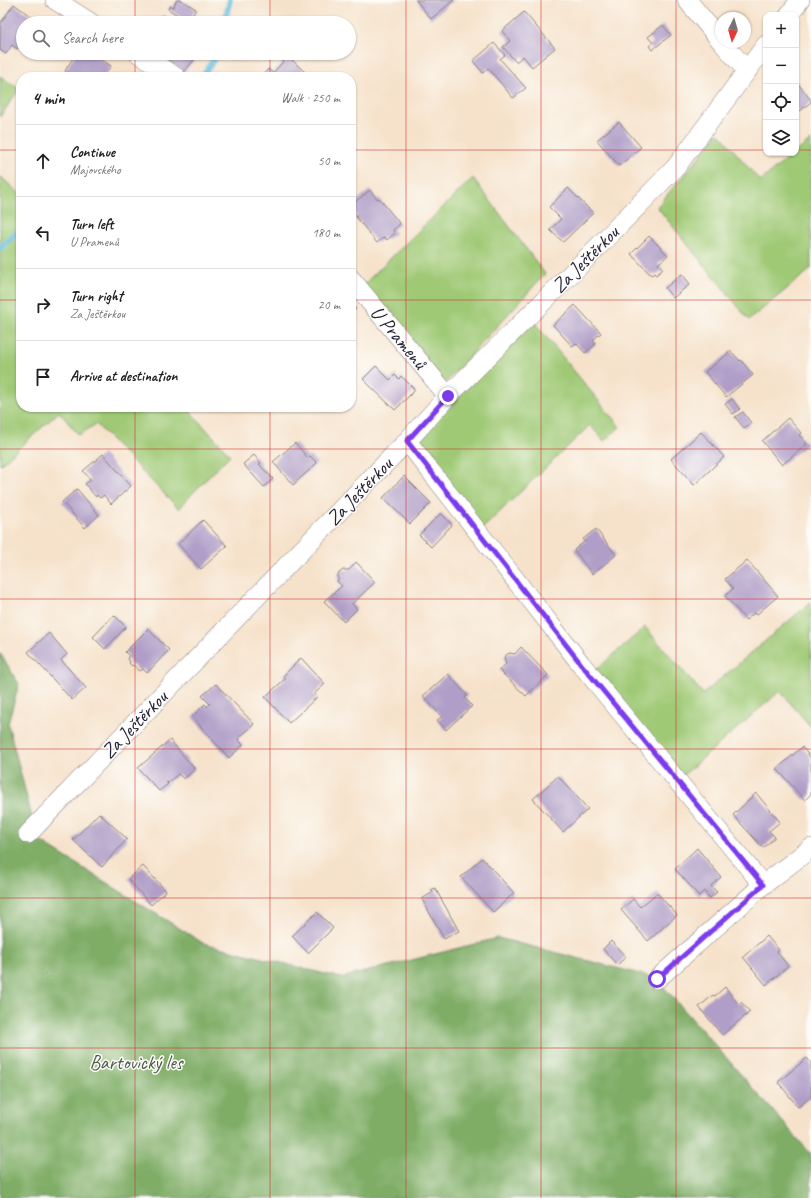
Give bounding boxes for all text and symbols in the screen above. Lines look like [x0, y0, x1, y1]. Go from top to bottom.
north arrow [715, 12, 751, 48]
map controls [763, 12, 799, 156]
button: + [763, 12, 799, 48]
search box [16, 16, 356, 60]
icon: search [30, 27, 52, 49]
text: Search here [62, 29, 123, 48]
button: − [763, 48, 799, 84]
button: locate [763, 84, 799, 120]
text: 4 min [32, 88, 65, 109]
text: Walk · 250 m [281, 90, 340, 106]
button: layers [763, 120, 799, 156]
text: Continue [70, 143, 115, 162]
icon: ahead [32, 150, 54, 172]
text: 50 m [318, 153, 340, 169]
text: Majovského [70, 162, 121, 178]
text: Turn left [70, 215, 113, 234]
street label: Za Ještěrkou [546, 219, 625, 298]
icon: left [32, 222, 54, 244]
text: 180 m [312, 225, 340, 241]
text: U Pramenů [70, 234, 119, 250]
text: Turn right [70, 287, 123, 306]
icon: right [32, 294, 54, 316]
text: 20 m [318, 297, 340, 313]
street label: U Pramenů [365, 301, 433, 375]
text: Za Ještěrkou [70, 306, 125, 322]
icon: arrive [32, 366, 54, 388]
text: Arrive at destination [70, 367, 177, 386]
route end [439, 387, 457, 405]
street label: Za Ještěrkou [321, 451, 399, 531]
street label: Za Ještěrkou [96, 684, 174, 764]
route start [648, 970, 666, 988]
park label: Bartovický les [89, 1050, 185, 1075]

